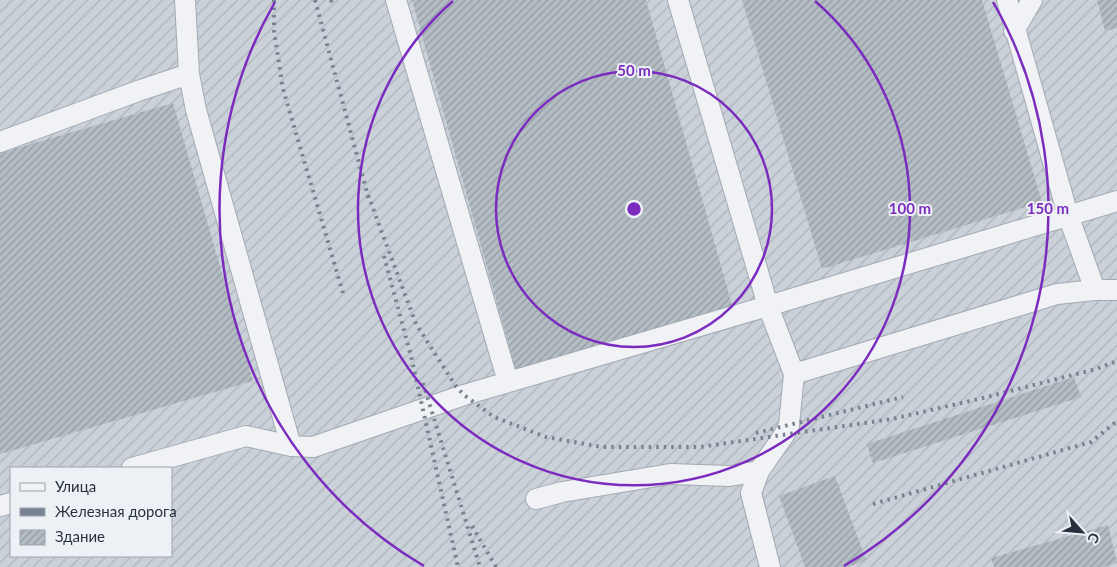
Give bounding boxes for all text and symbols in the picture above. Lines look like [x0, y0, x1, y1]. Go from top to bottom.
text: 50 m [617, 61, 651, 79]
text: 100 m [889, 199, 931, 217]
text: 150 m [1027, 199, 1069, 217]
centre of rings [625, 200, 643, 218]
legend [10, 467, 172, 557]
text: Улица [55, 477, 96, 495]
text: Железная дорога [55, 502, 177, 520]
north arrow [1057, 507, 1107, 557]
text: Здание [55, 527, 105, 545]
text: С [1084, 530, 1104, 547]

